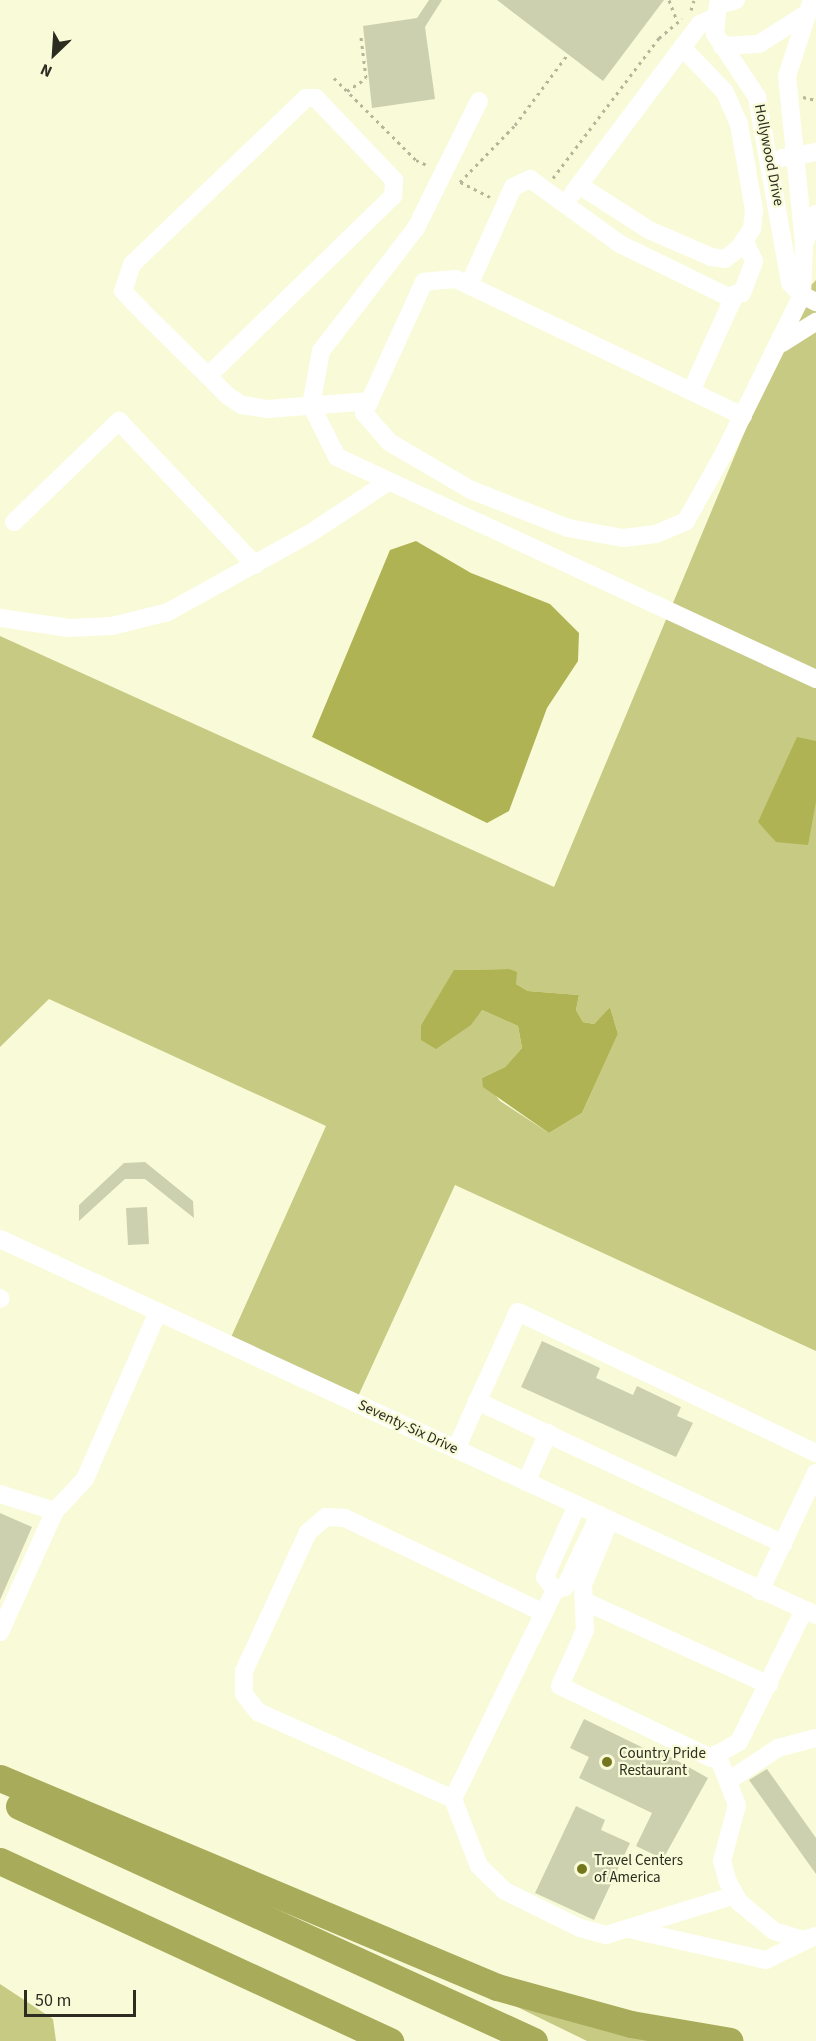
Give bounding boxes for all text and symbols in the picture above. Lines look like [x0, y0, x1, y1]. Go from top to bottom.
north arrow [24, 24, 84, 84]
text: N [37, 58, 56, 83]
street label: Hollywood Drive [750, 103, 788, 207]
street label: Seventy-Six Drive [355, 1396, 461, 1458]
place label: Country Pride Restaurant [619, 1744, 706, 1779]
marker: Country Pride Restaurant [600, 1755, 614, 1769]
place label: Travel Centers of America [594, 1851, 683, 1886]
marker: Travel Centers of America [575, 1862, 589, 1876]
scale bar [27, 1978, 140, 2016]
text: 50 m [35, 1988, 71, 2013]

